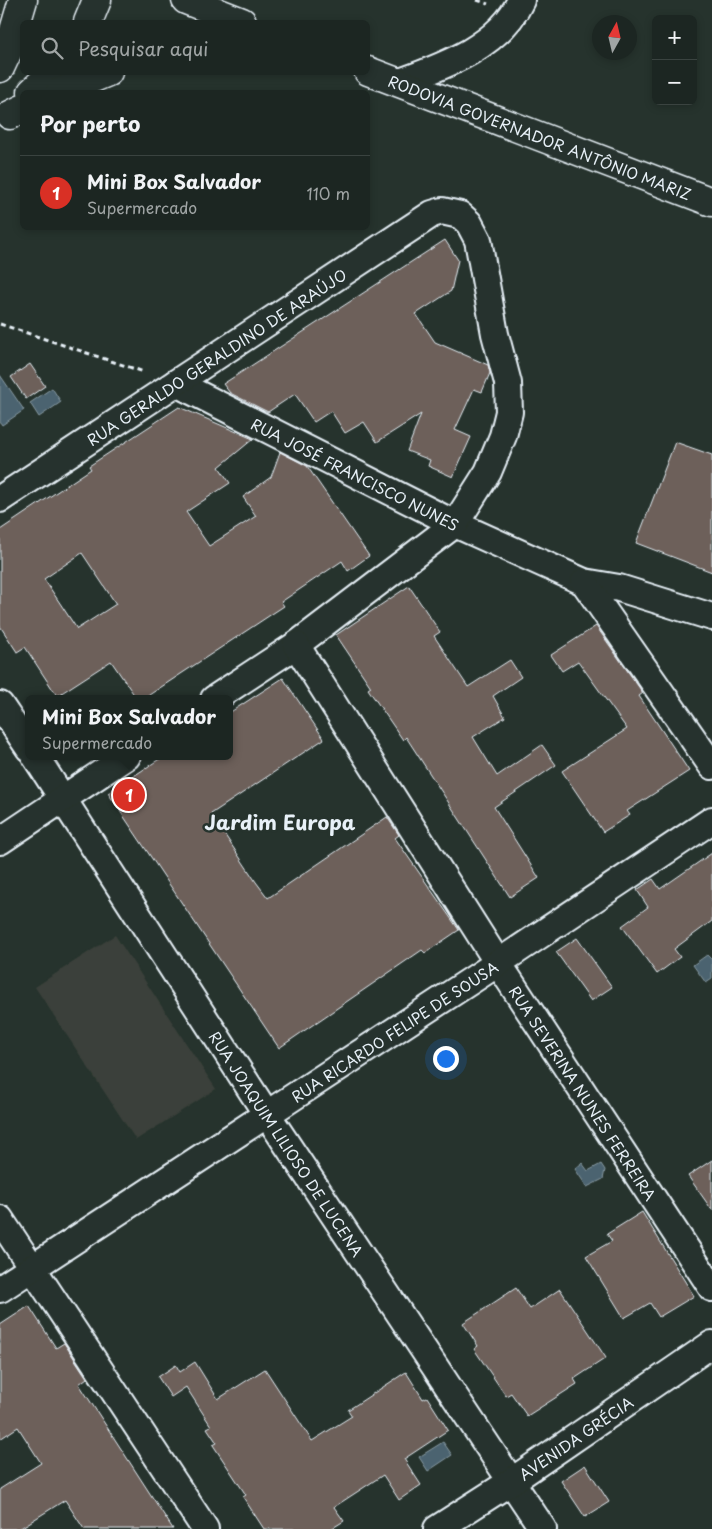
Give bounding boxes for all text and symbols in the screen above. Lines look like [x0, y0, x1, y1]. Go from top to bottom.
north arrow [592, 15, 637, 60]
map controls [652, 15, 697, 105]
button: + [652, 15, 697, 60]
search box [20, 20, 370, 75]
icon: search [38, 34, 66, 62]
text: Pesquisar aqui [78, 34, 208, 62]
button: − [652, 60, 697, 105]
street label: RODOVIA GOVERNADOR ANTÔNIO MARIZ [385, 68, 695, 205]
text: Por perto [40, 107, 140, 139]
text: Mini Box Salvador [87, 167, 261, 195]
text: 1 [52, 181, 60, 205]
text: 110 m [307, 181, 350, 205]
text: Supermercado [87, 195, 197, 219]
street label: RUA GERALDO GERALDINO DE ARAÚJO [82, 262, 351, 451]
street label: RUA JOSÉ FRANCISCO NUNES [248, 412, 463, 536]
popup [25, 695, 233, 760]
text: Mini Box Salvador [42, 702, 216, 730]
text: Supermercado [42, 730, 152, 754]
pin: 1 [113, 776, 145, 814]
district label: Jardim Europa [205, 807, 356, 837]
street label: RUA RICARDO FELIPE DE SOUSA [286, 955, 502, 1107]
street label: RUA SEVERINA NUNES FERREIRA [504, 981, 663, 1205]
street label: RUA JOAQUIM LILIOSO DE LUCENA [204, 1026, 370, 1261]
your location [433, 1046, 459, 1072]
street label: AVENIDA GRÉCIA [514, 1390, 637, 1485]

